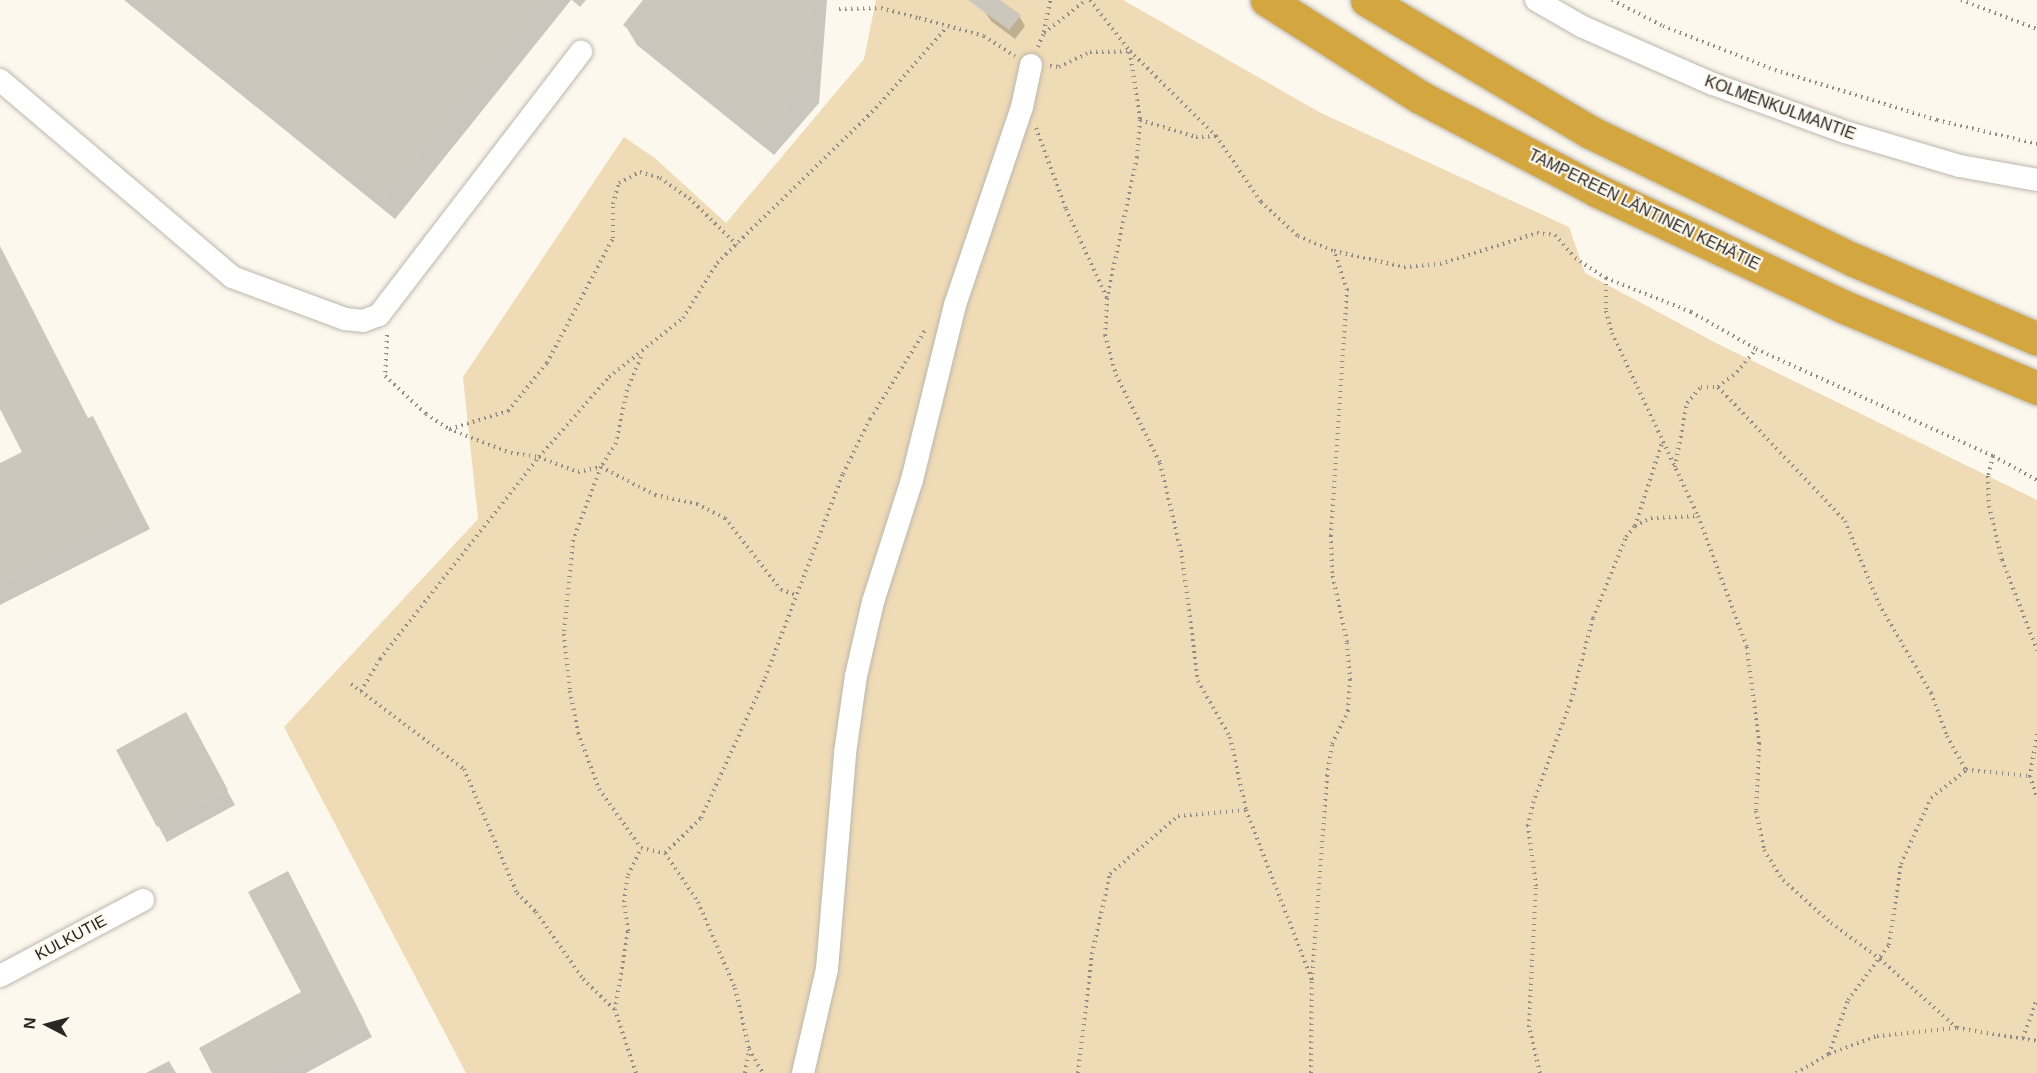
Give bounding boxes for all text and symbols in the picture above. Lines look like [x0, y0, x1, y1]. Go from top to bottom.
street label: KOLMENKULMANTIE [1702, 72, 1858, 144]
street label: TAMPEREEN LÄNTINEN KEHÄTIE [1525, 146, 1763, 274]
street label: KULKUTIE [32, 911, 110, 965]
north arrow [18, 995, 78, 1055]
text: N [21, 1016, 39, 1030]

